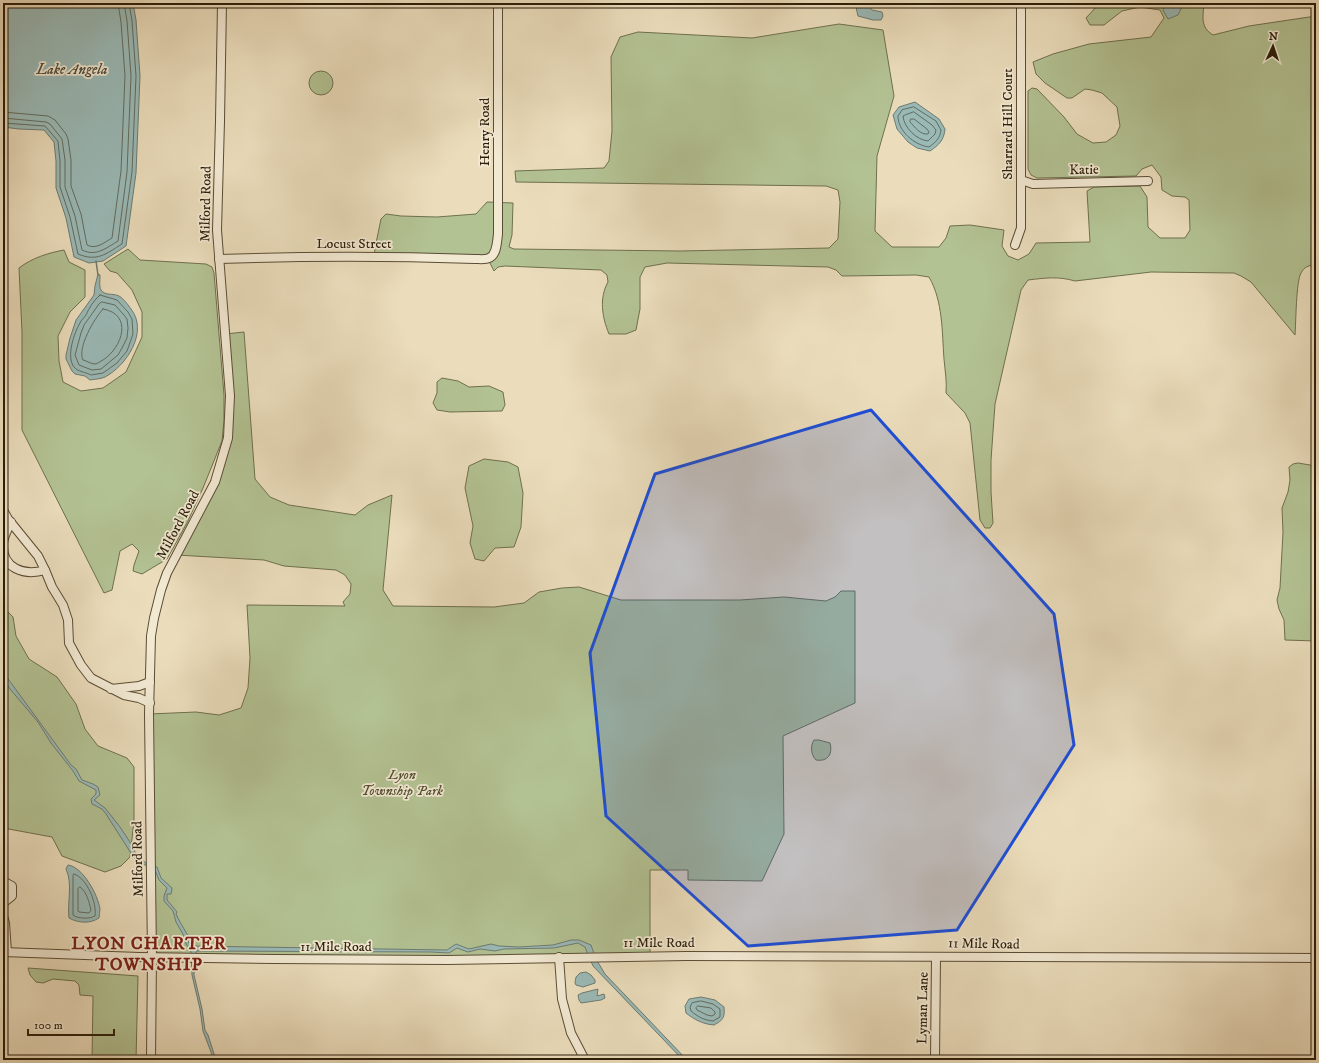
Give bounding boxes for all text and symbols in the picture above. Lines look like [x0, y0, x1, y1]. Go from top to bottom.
north arrow [1253, 26, 1293, 66]
text: N [1269, 30, 1278, 44]
water label: Lake Angela [35, 60, 108, 79]
street label: Sharrard Hill Court [999, 68, 1017, 180]
street label: Henry Road [476, 98, 494, 166]
street label: Katie [1069, 161, 1099, 179]
street label: Milford Road [196, 166, 216, 242]
street label: Locust Street [317, 235, 392, 253]
street label: Milford Road [152, 487, 204, 563]
park label: Lyon Township Park [361, 766, 443, 800]
street label: Milford Road [128, 821, 148, 897]
district label: LYON CHARTER TOWNSHIP [71, 933, 227, 976]
street label: 11 Mile Road [623, 934, 695, 952]
street label: 11 Mile Road [948, 934, 1020, 954]
street label: 11 Mile Road [300, 938, 372, 956]
street label: Lyman Lane [913, 971, 933, 1044]
scale bar [28, 1011, 114, 1037]
text: 100 m [34, 1018, 63, 1033]

